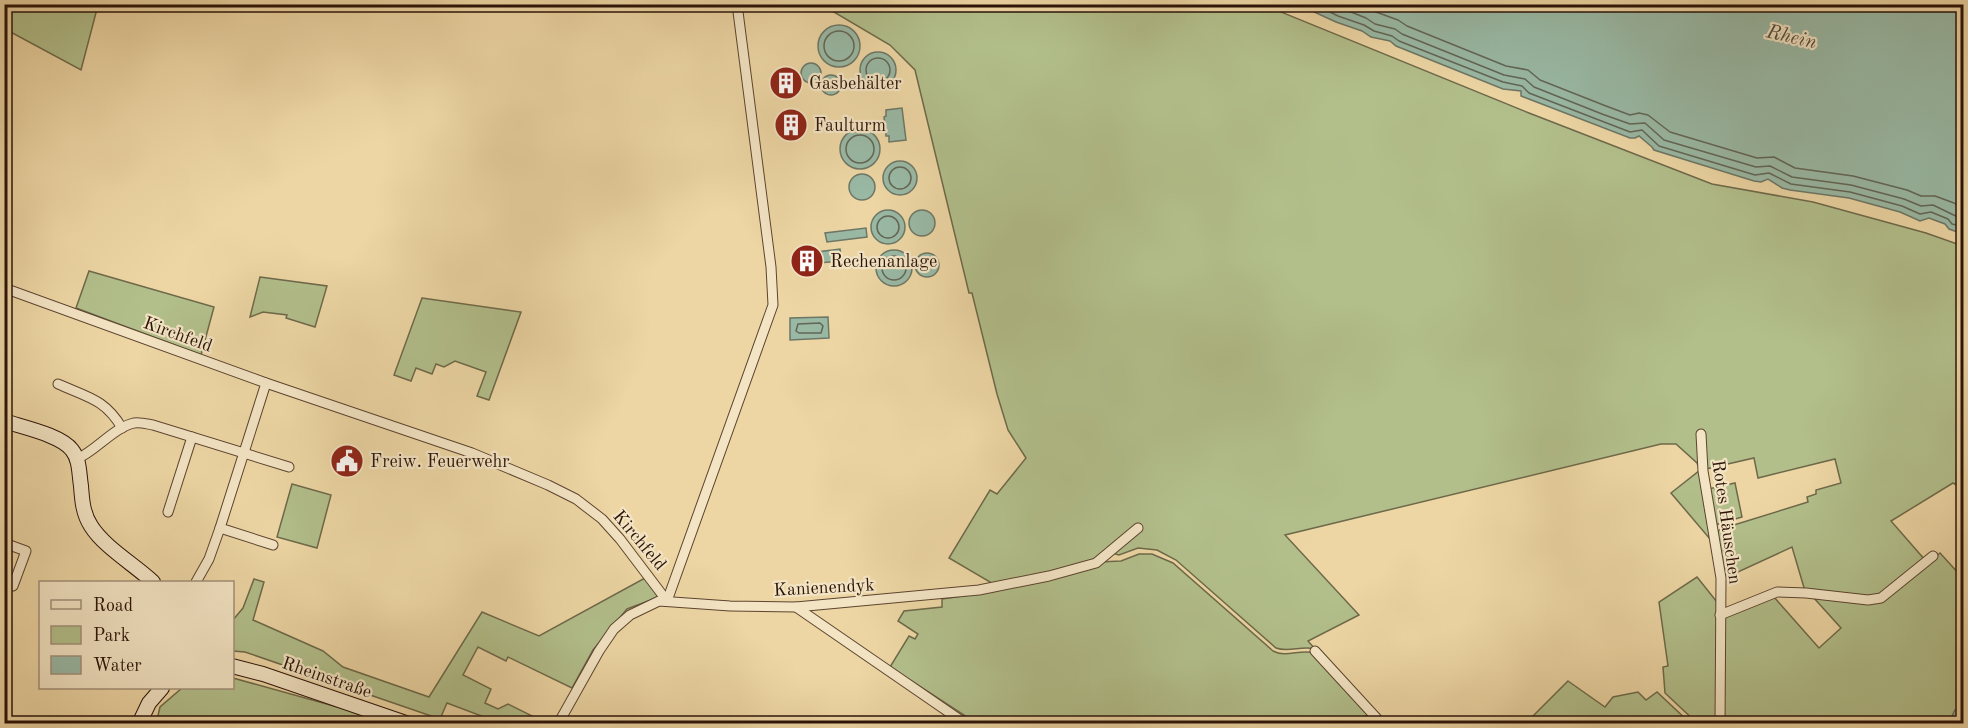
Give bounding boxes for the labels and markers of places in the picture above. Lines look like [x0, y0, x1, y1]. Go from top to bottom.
building icon: Gasbehälter [768, 65, 804, 101]
place label: Gasbehälter [809, 75, 902, 93]
building icon: Faulturm [773, 107, 809, 143]
place label: Faulturm [814, 117, 886, 135]
building icon: Rechenanlage [789, 243, 825, 279]
place label: Rechenanlage [830, 253, 937, 271]
public building icon: Freiw. Feuerwehr [329, 443, 365, 479]
place label: Freiw. Feuerwehr [370, 453, 510, 471]

